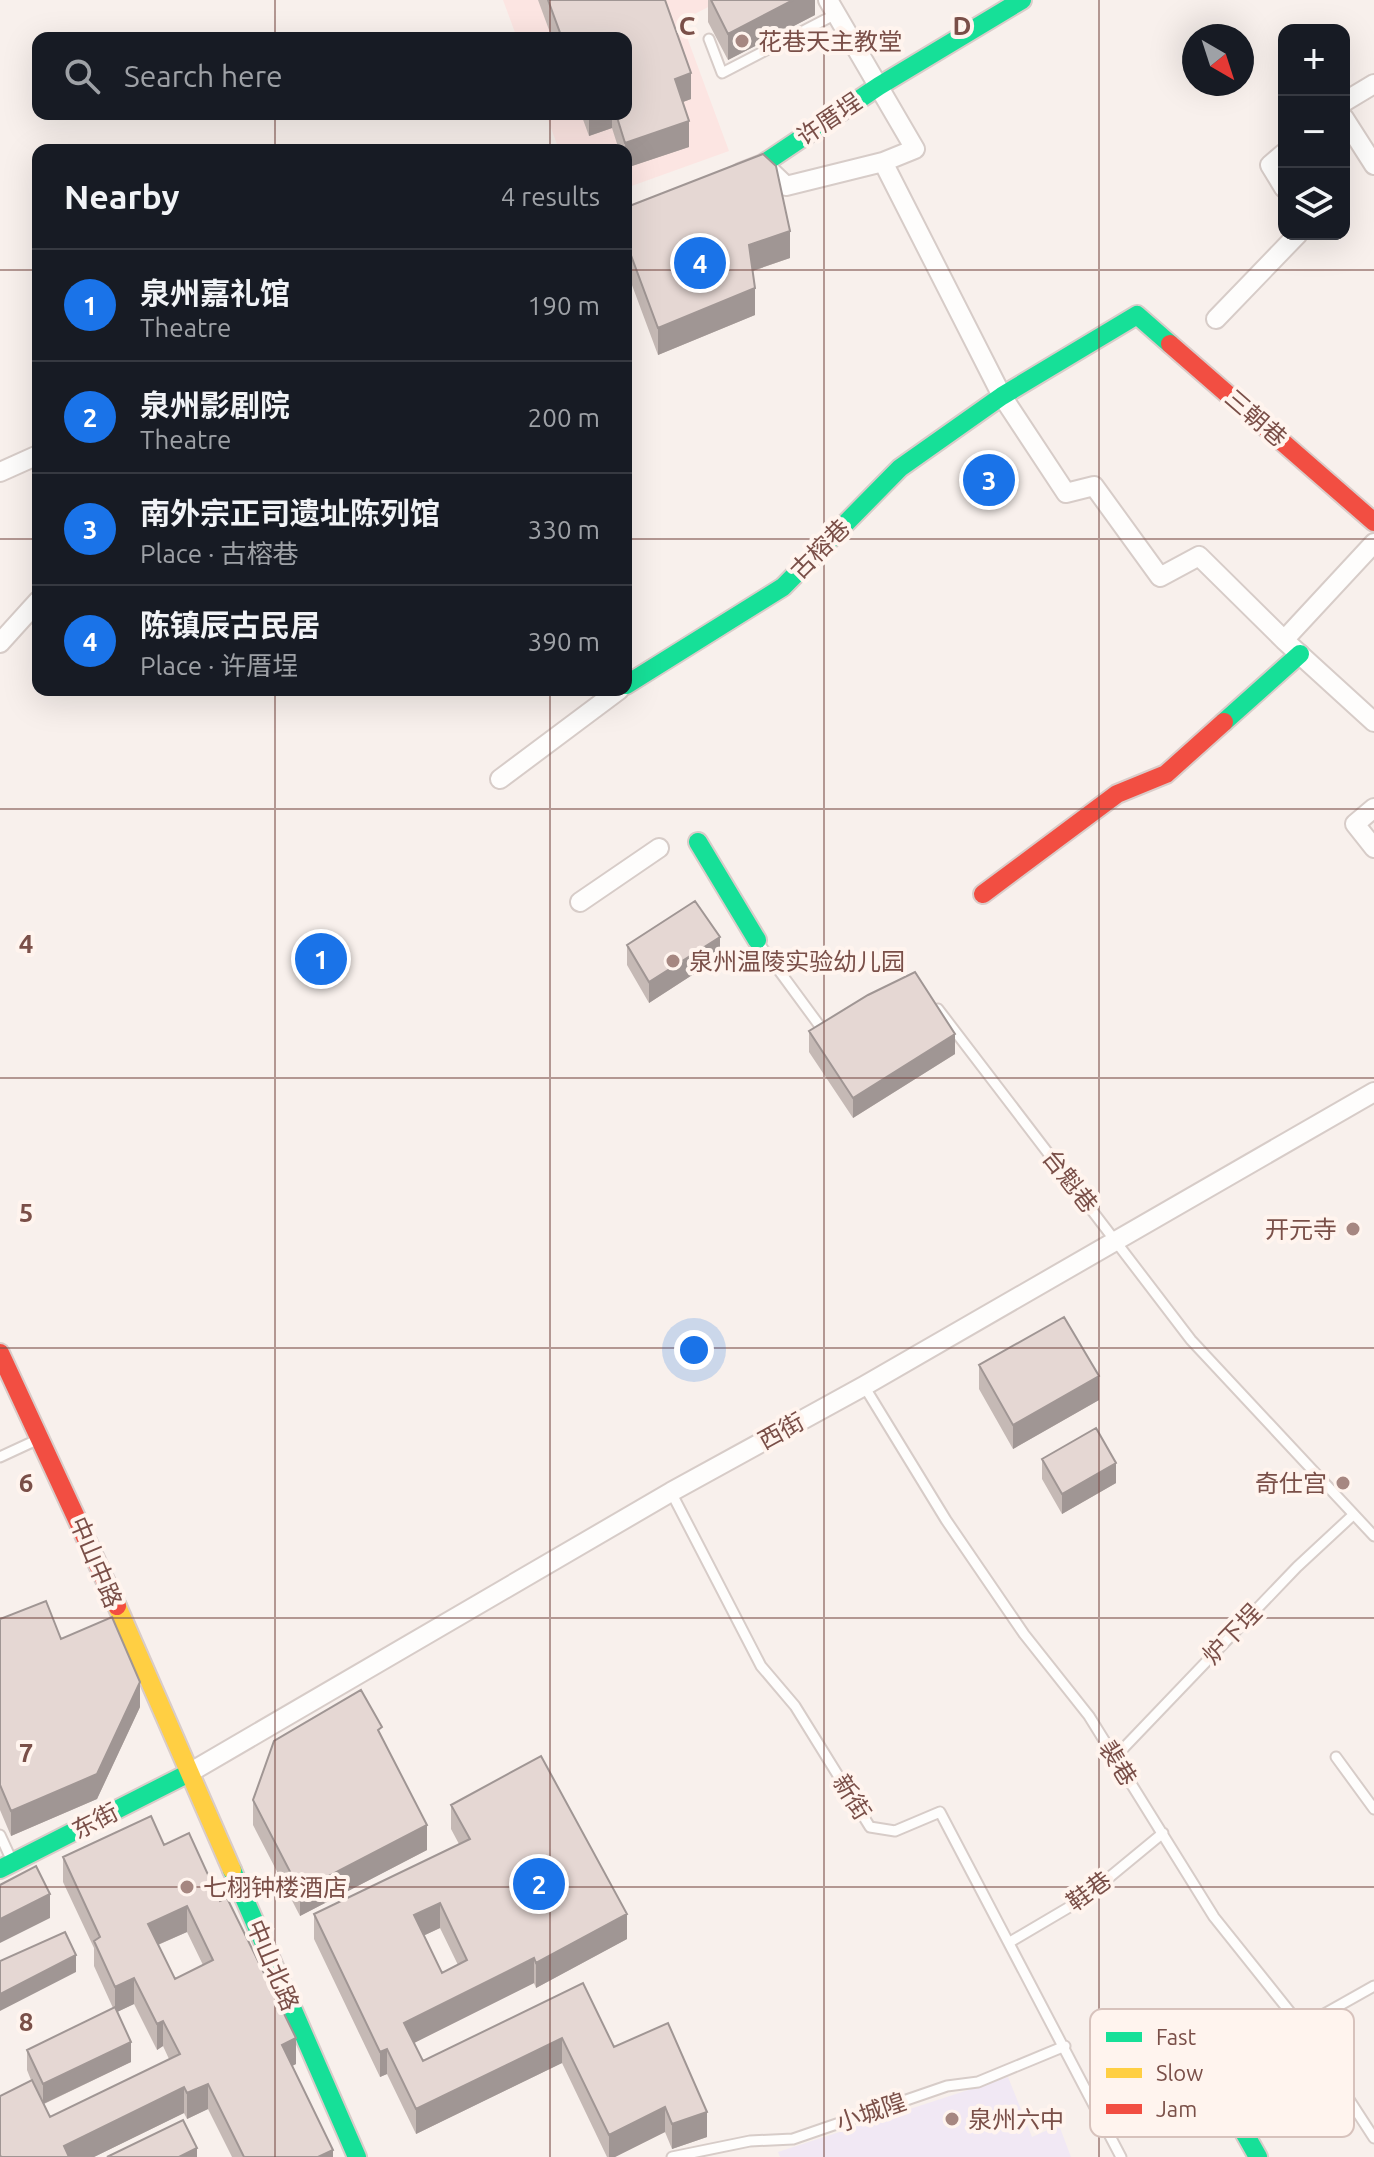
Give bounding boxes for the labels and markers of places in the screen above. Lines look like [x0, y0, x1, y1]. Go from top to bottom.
place label: 花巷天主教堂 [758, 28, 902, 55]
marker: 花巷天主教堂 [733, 32, 751, 50]
pin: 4 [674, 233, 726, 293]
pin: 3 [963, 450, 1015, 510]
pin: 1 [295, 929, 347, 989]
place label: 泉州温陵实验幼儿园 [689, 948, 905, 975]
marker: 泉州温陵实验幼儿园 [664, 952, 682, 970]
place label: 开元寺 [1265, 1216, 1337, 1243]
marker: 开元寺 [1344, 1220, 1362, 1238]
place label: 奇仕宫 [1255, 1470, 1327, 1497]
marker: 奇仕宫 [1334, 1474, 1352, 1492]
pin: 2 [513, 1854, 565, 1914]
place label: 七栩钟楼酒店 [203, 1874, 347, 1901]
marker: 七栩钟楼酒店 [178, 1878, 196, 1896]
place label: 泉州六中 [968, 2106, 1064, 2133]
marker: 泉州六中 [943, 2110, 961, 2128]

